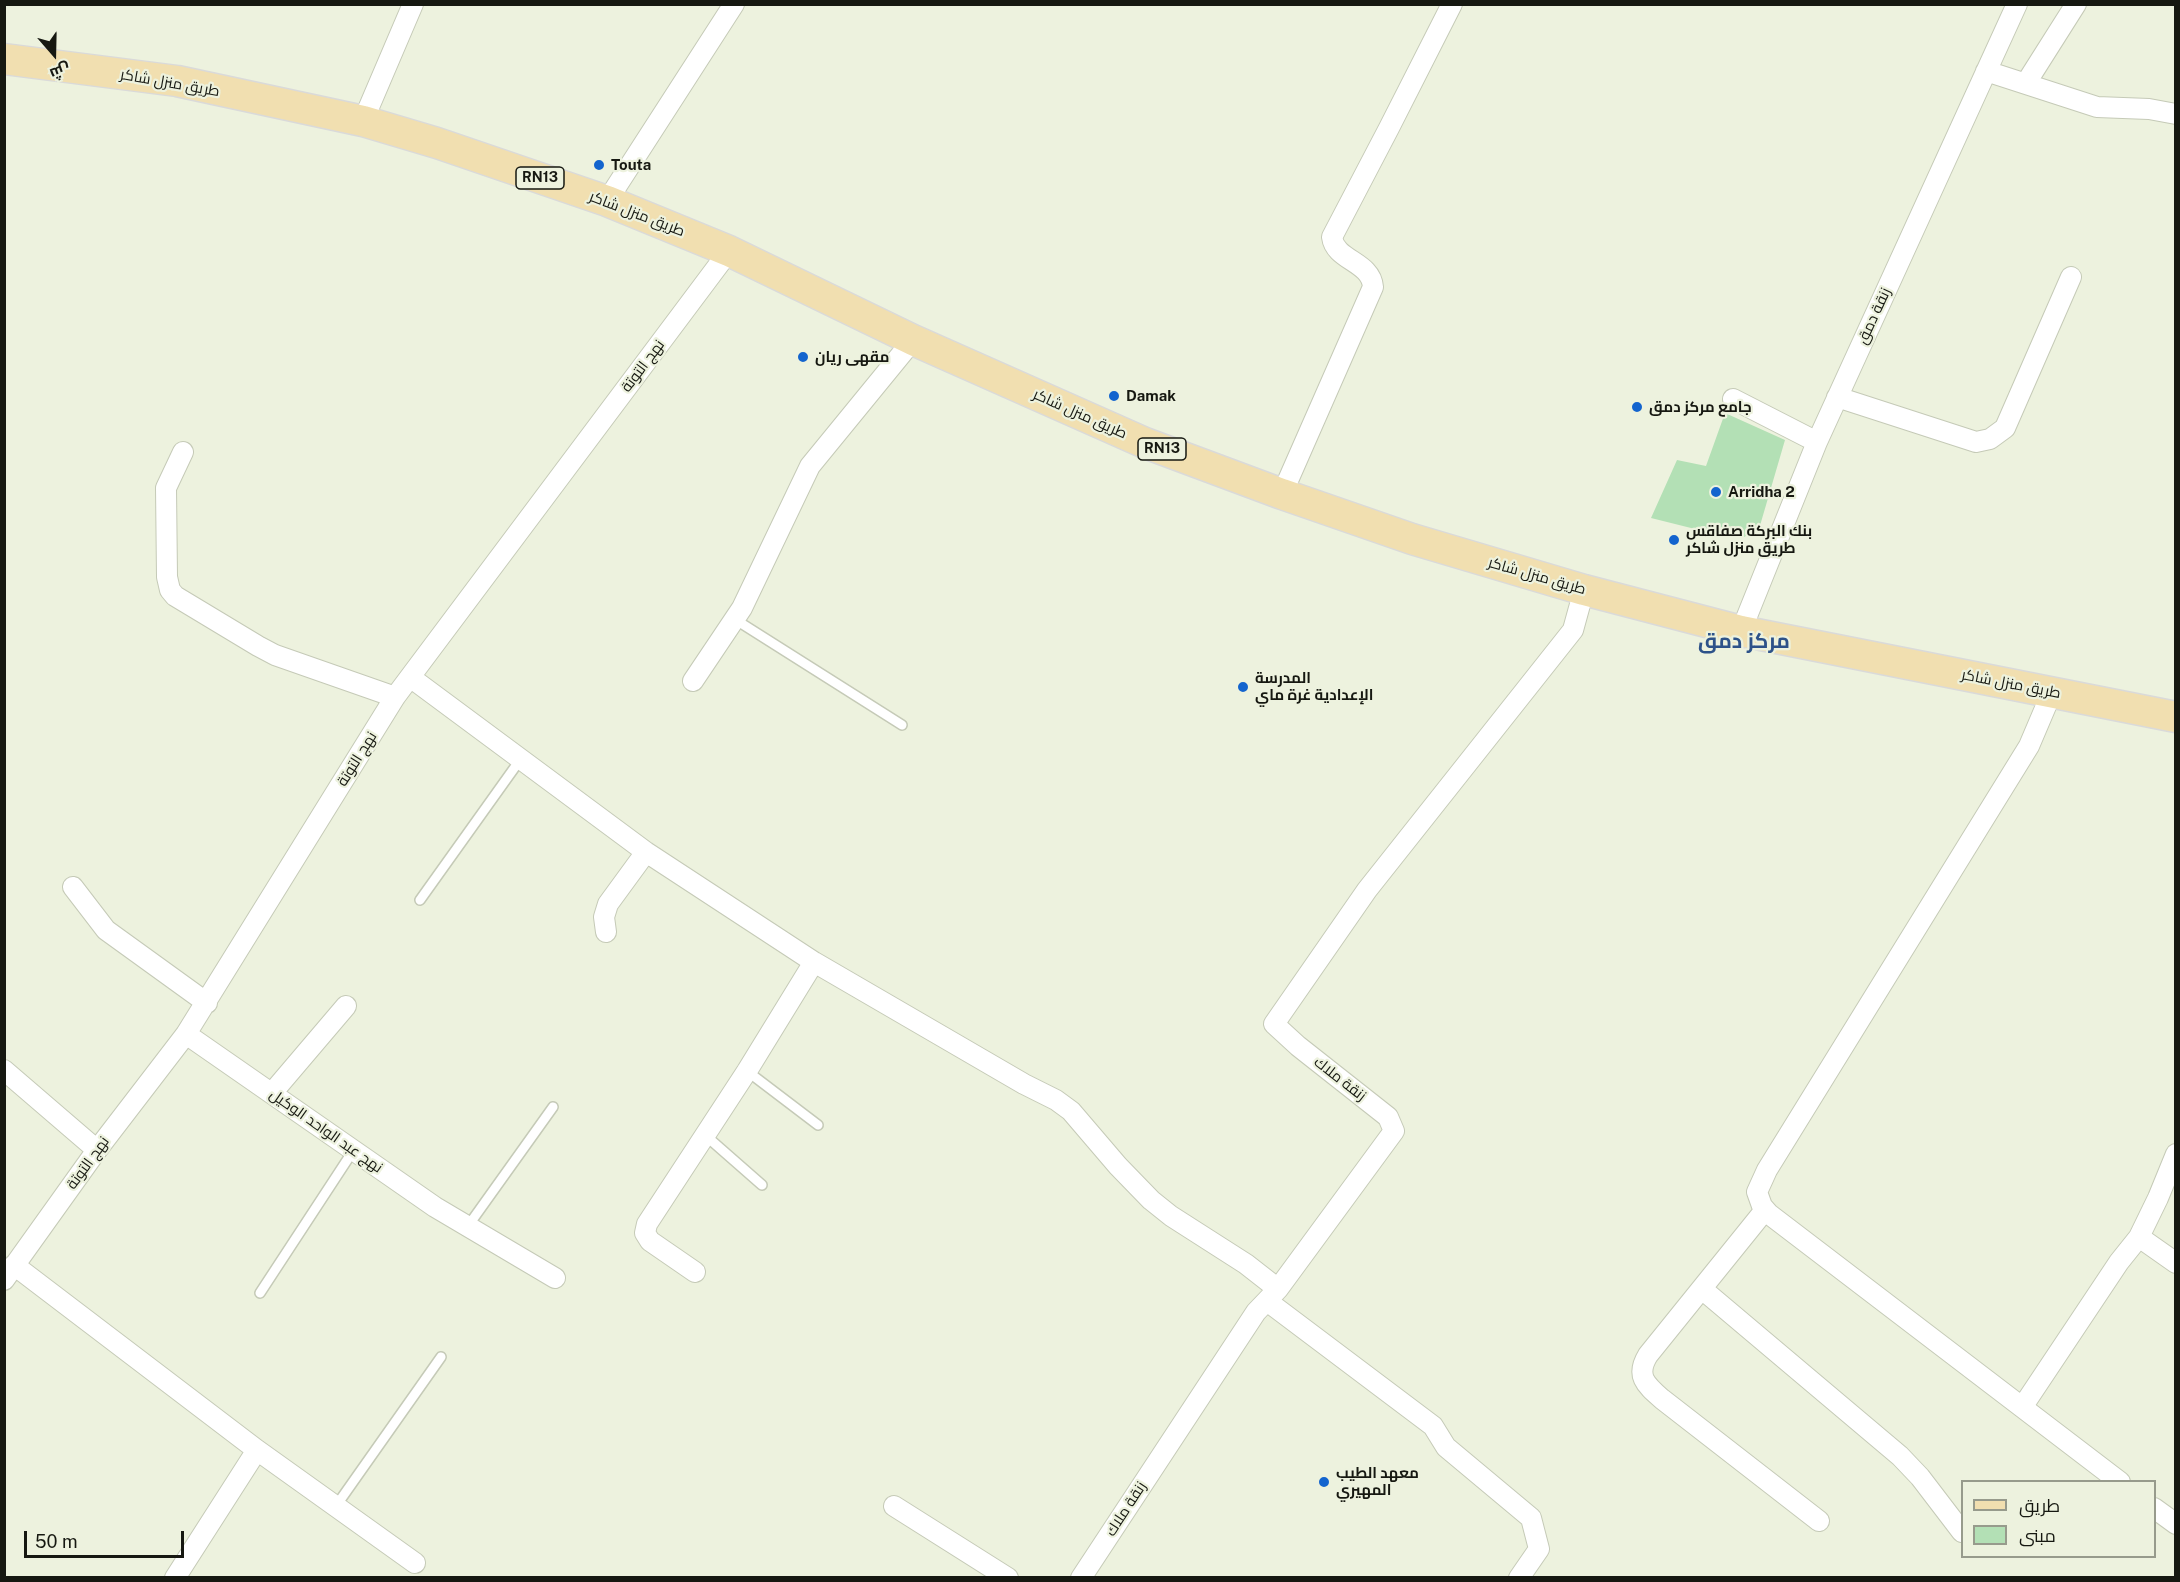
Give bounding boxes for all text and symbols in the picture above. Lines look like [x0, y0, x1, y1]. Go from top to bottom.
north arrow [24, 24, 84, 84]
text: ش [47, 59, 73, 84]
street label: طريق منزل شاكر [119, 65, 221, 101]
place label: Touta [611, 156, 651, 174]
marker: Touta [592, 158, 606, 172]
road number: RN13 [516, 167, 564, 189]
street label: طريق منزل شاكر [587, 188, 687, 240]
street label: زنقة دمق [1853, 285, 1895, 347]
street label: نهج التوتة [617, 336, 669, 396]
place label: مقهى ريان [815, 348, 889, 366]
marker: مقهى ريان [796, 350, 810, 364]
street label: طريق منزل شاكر [1030, 385, 1130, 443]
place label: Damak [1126, 387, 1176, 405]
marker: Damak [1107, 389, 1121, 403]
place label: جامع مركز دمق [1649, 398, 1752, 416]
marker: جامع مركز دمق [1630, 400, 1644, 414]
road number: RN13 [1138, 438, 1186, 460]
place label: Arridha 2 [1728, 483, 1795, 501]
marker: Arridha 2 [1709, 485, 1723, 499]
place label: بنك البركة صفاقس طريق منزل شاكر [1686, 522, 1812, 557]
marker: بنك البركة صفاقس طريق منزل شاكر [1667, 533, 1681, 547]
street label: طريق منزل شاكر [1486, 553, 1588, 599]
district label: مركز دمق [1698, 629, 1790, 655]
street label: طريق منزل شاكر [1960, 666, 2062, 702]
place label: المدرسة الإعدادية غرة ماي [1255, 669, 1373, 704]
marker: المدرسة الإعدادية غرة ماي [1236, 680, 1250, 694]
street label: نهج التوتة [333, 728, 381, 790]
street label: زنقة ملاك [1310, 1053, 1370, 1105]
street label: نهج عبد الواحد الوكيل [266, 1085, 386, 1177]
street label: نهج التوتة [63, 1133, 113, 1193]
place label: معهد الطيب المهيري [1336, 1464, 1419, 1499]
marker: معهد الطيب المهيري [1317, 1475, 1331, 1489]
street label: زنقة ملاك [1102, 1478, 1150, 1540]
legend [1961, 1480, 2156, 1558]
text: طريق [2019, 1495, 2060, 1516]
scale bar [27, 1519, 188, 1557]
text: مبنى [2019, 1525, 2056, 1546]
text: 50 m [35, 1531, 78, 1552]

